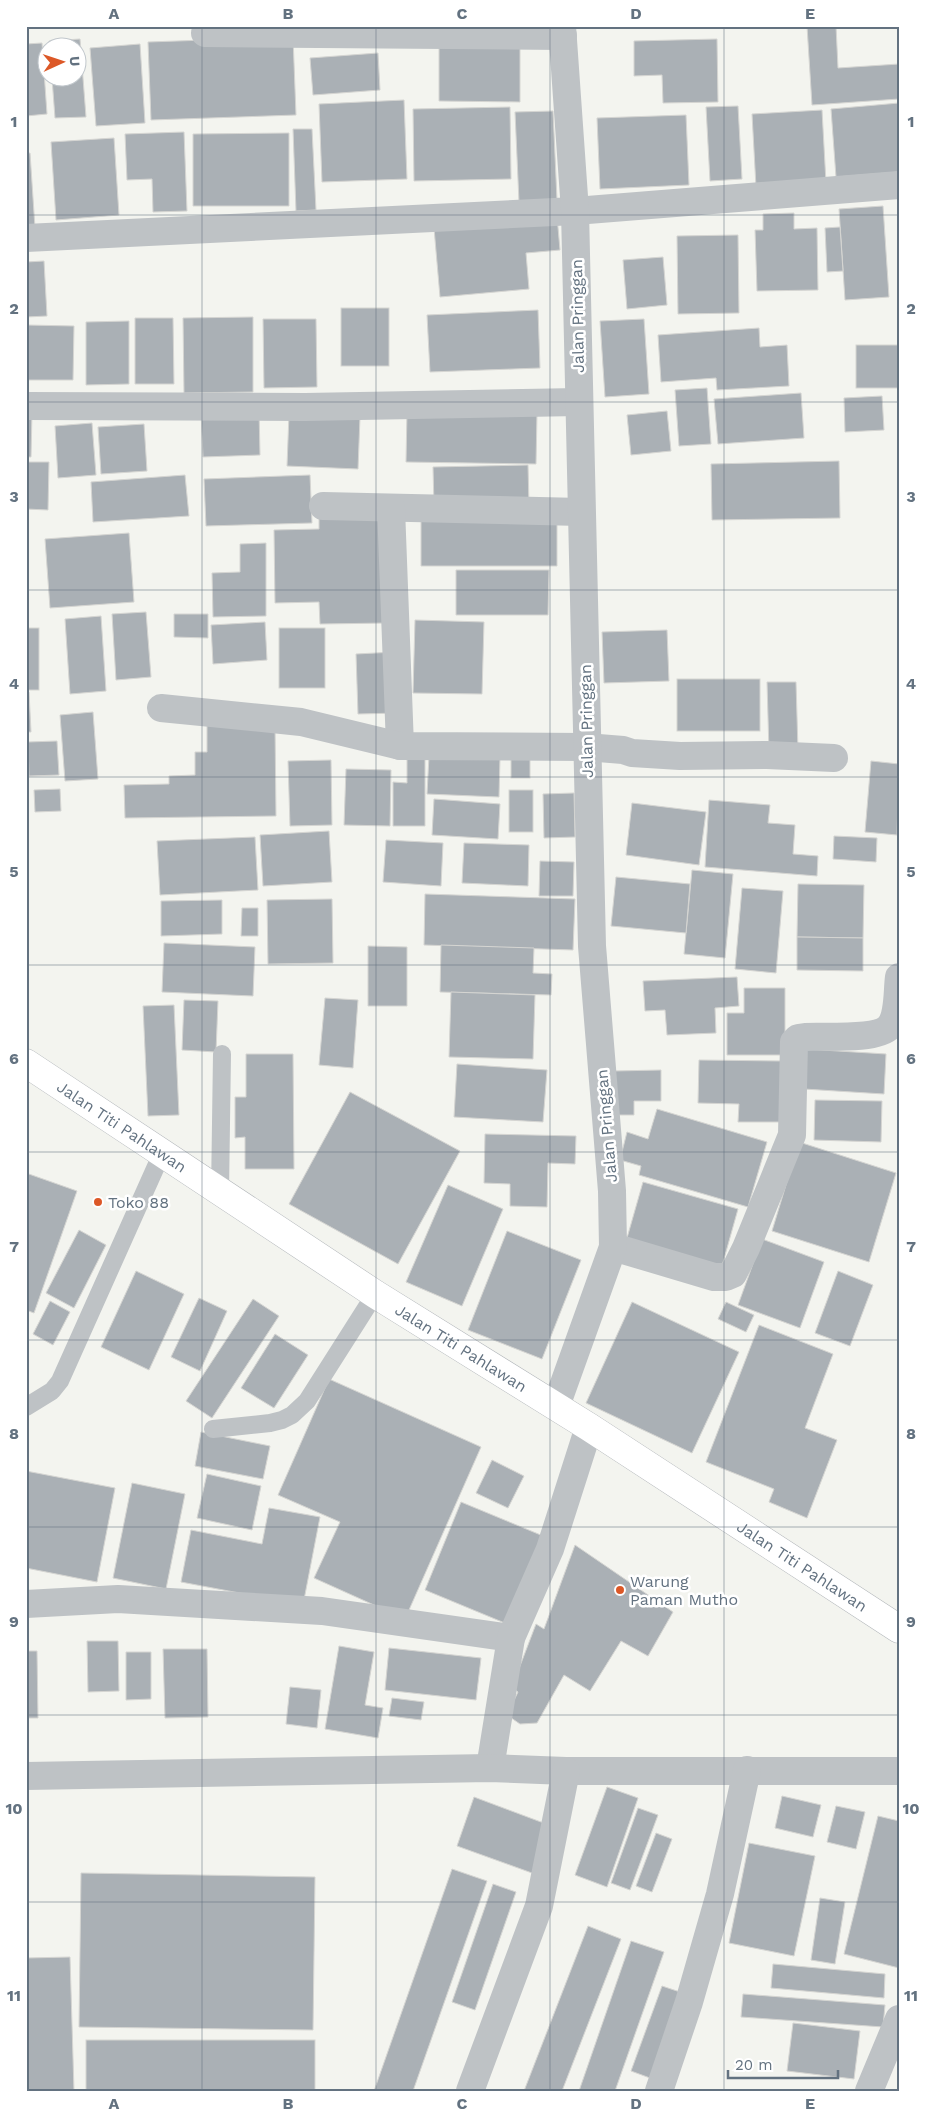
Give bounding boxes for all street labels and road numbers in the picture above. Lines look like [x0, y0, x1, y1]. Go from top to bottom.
street label: Jalan Pringgan [567, 259, 588, 373]
street label: Jalan Pringgan [576, 664, 597, 778]
street label: Jalan Pringgan [592, 1069, 621, 1183]
street label: Jalan Titi Pahlawan [53, 1077, 190, 1177]
street label: Jalan Titi Pahlawan [392, 1300, 530, 1396]
street label: Jalan Titi Pahlawan [733, 1517, 871, 1616]

